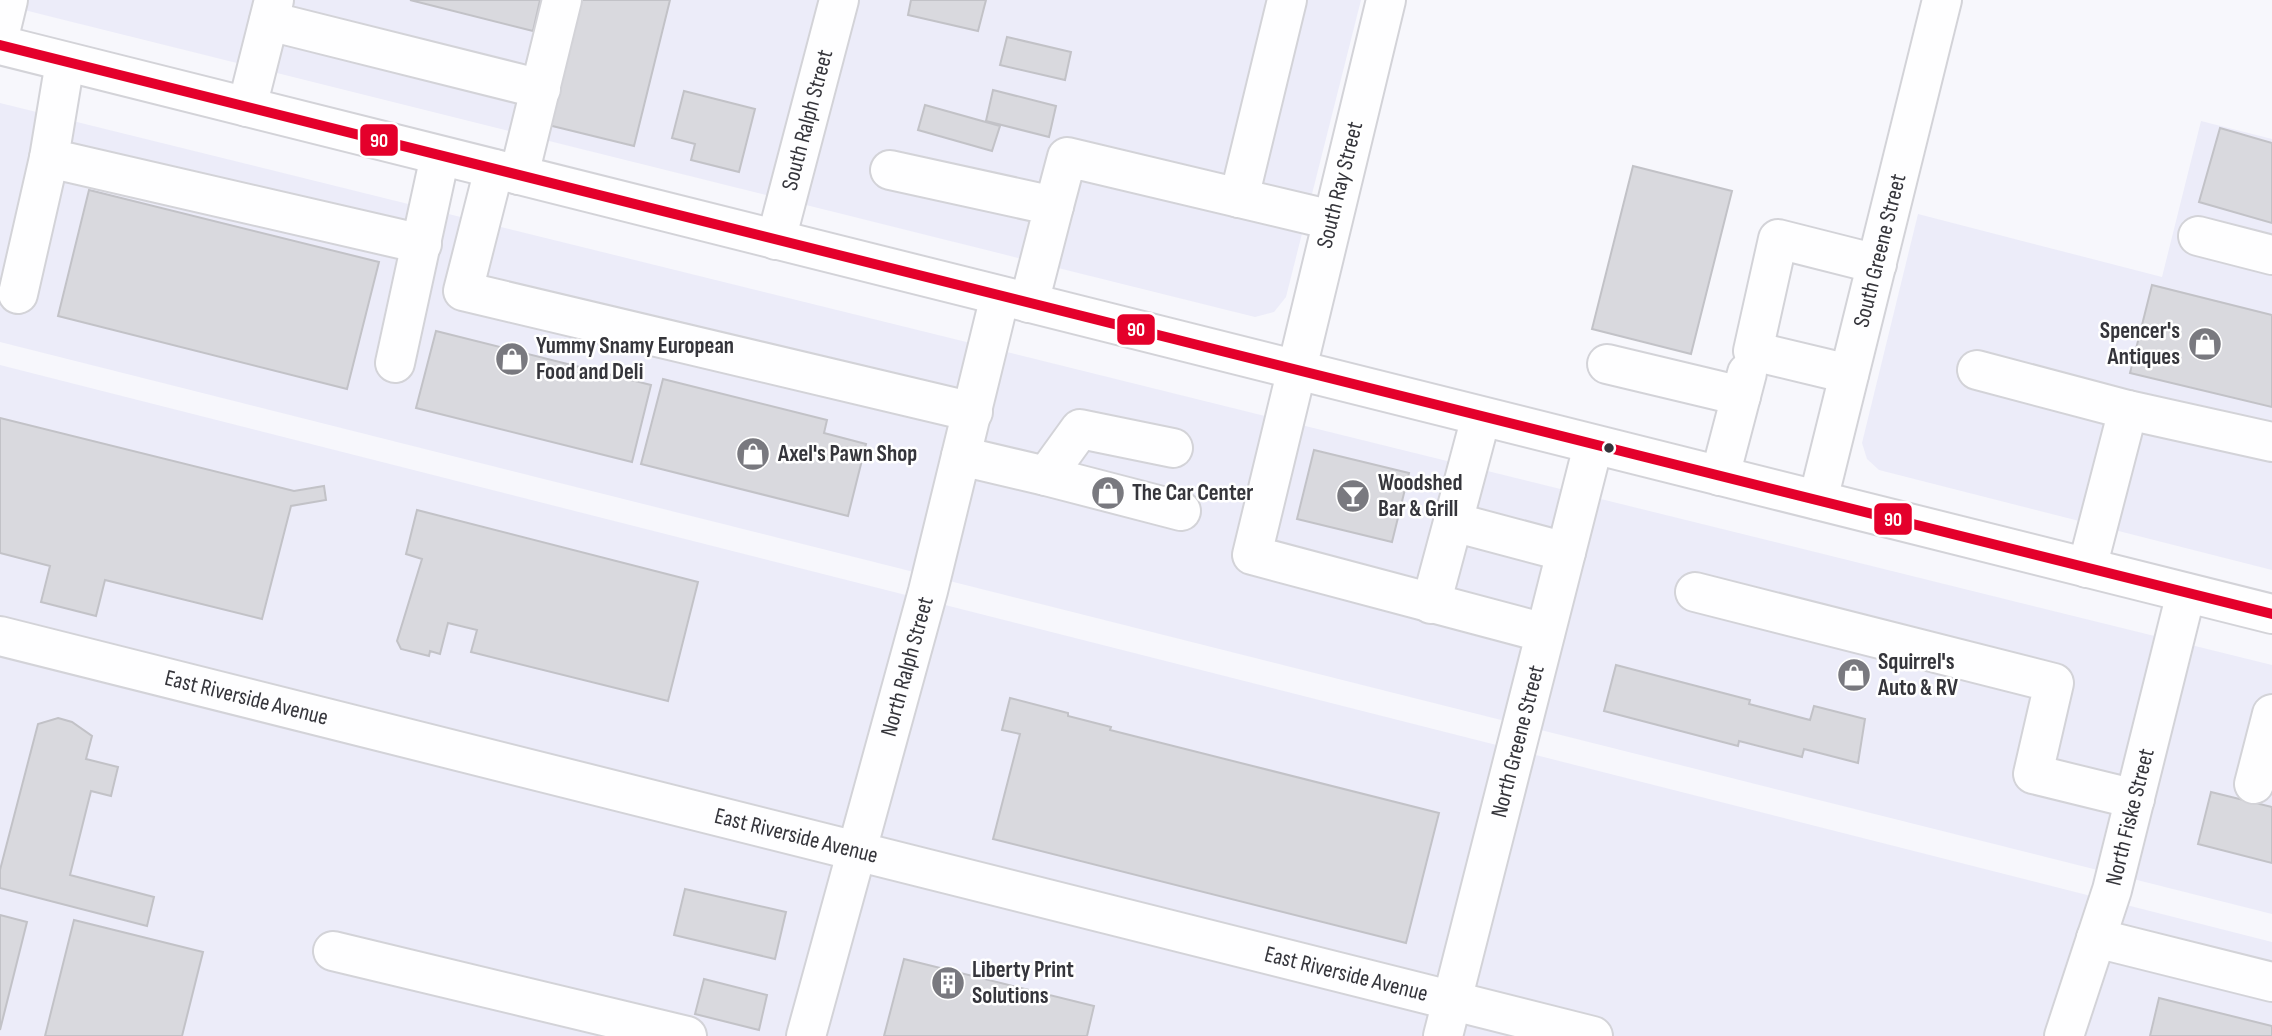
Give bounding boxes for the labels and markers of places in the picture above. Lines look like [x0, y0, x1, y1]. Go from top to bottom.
place label: Spencer's Antiques [2100, 317, 2180, 371]
shop icon: Spencer's Antiques [2186, 325, 2224, 363]
place label: Yummy Snamy European Food and Deli [536, 332, 734, 386]
shop icon: Yummy Snamy European Food and Deli [493, 340, 531, 378]
shop icon: Axel's Pawn Shop [734, 435, 772, 473]
place label: Axel's Pawn Shop [777, 440, 917, 468]
unlabelled marker [1602, 441, 1616, 455]
place label: Woodshed Bar & Grill [1378, 469, 1463, 523]
shop icon: The Car Center [1089, 474, 1127, 512]
bar icon: Woodshed Bar & Grill [1334, 477, 1372, 515]
place label: The Car Center [1132, 479, 1253, 507]
place label: Squirrel's Auto & RV [1877, 648, 1959, 702]
shop icon: Squirrel's Auto & RV [1835, 656, 1873, 694]
place label: Liberty Print Solutions [972, 956, 1074, 1010]
building icon: Liberty Print Solutions [929, 964, 967, 1002]

